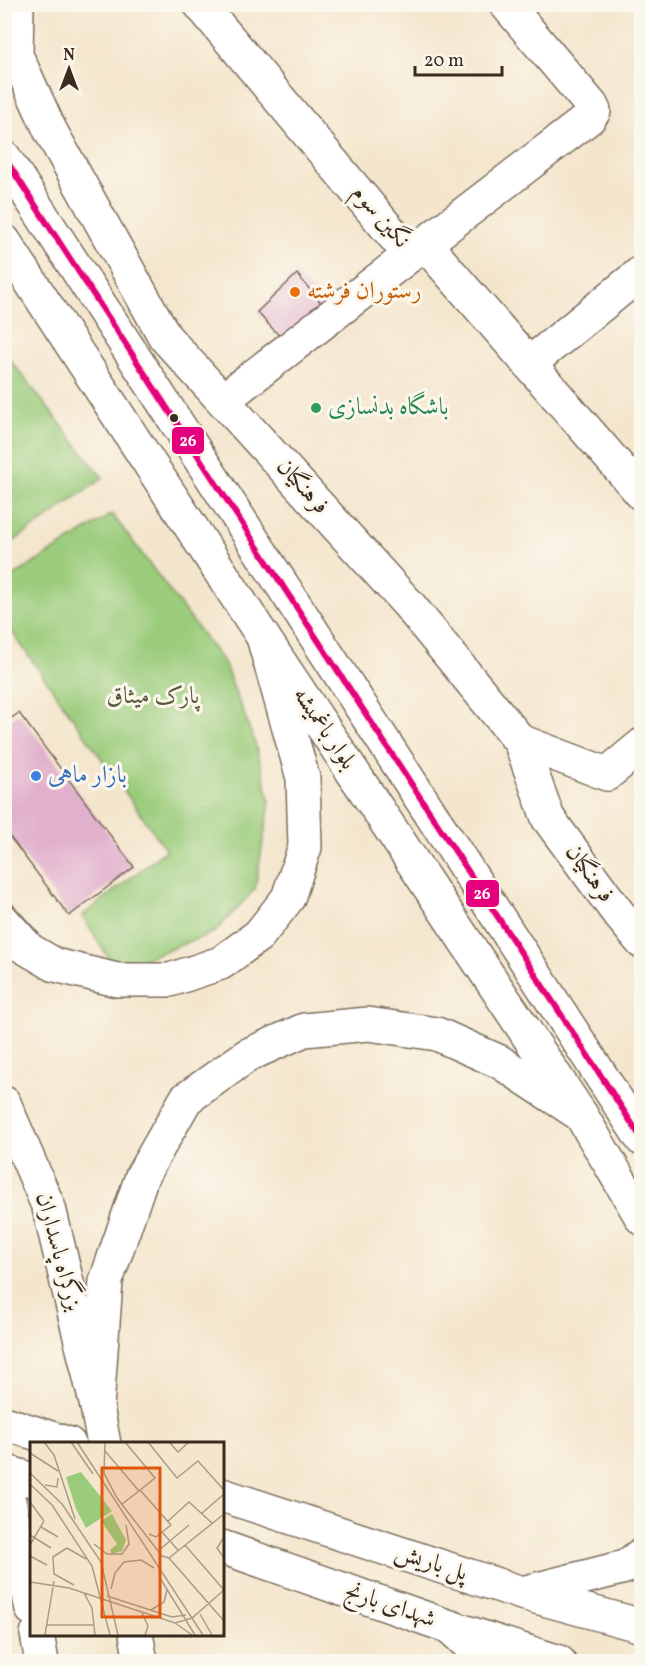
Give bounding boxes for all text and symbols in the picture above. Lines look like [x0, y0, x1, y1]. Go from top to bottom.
north arrow [39, 39, 99, 99]
scale bar [415, 39, 502, 77]
text: N [63, 45, 75, 67]
text: 20 m [424, 49, 464, 74]
street label: نگین سوم [341, 178, 417, 258]
place label: رستوران فرشته [307, 275, 422, 309]
marker: رستوران فرشته [288, 285, 302, 299]
place label: باشگاه بدنسازی [328, 391, 449, 425]
marker: باشگاه بدنسازی [309, 401, 323, 415]
unlabelled marker [168, 412, 180, 424]
line badge: 26 [171, 426, 205, 455]
text: 26 [179, 431, 197, 453]
street label: فرهنگیان [267, 451, 337, 523]
park label: پارک میثاق [107, 680, 201, 714]
street label: بلوار باغمیشه [284, 681, 364, 777]
place label: بازار ماهی [48, 759, 127, 793]
marker: بازار ماهی [29, 769, 43, 783]
street label: فرهنگیان [556, 838, 622, 910]
line badge: 26 [465, 879, 500, 908]
text: 26 [473, 884, 491, 906]
street label: بزرگراه پاسداران [26, 1189, 91, 1315]
inset map [30, 1442, 224, 1636]
street label: پل باریش [390, 1535, 473, 1591]
street label: شهدای بارنج [340, 1575, 440, 1638]

